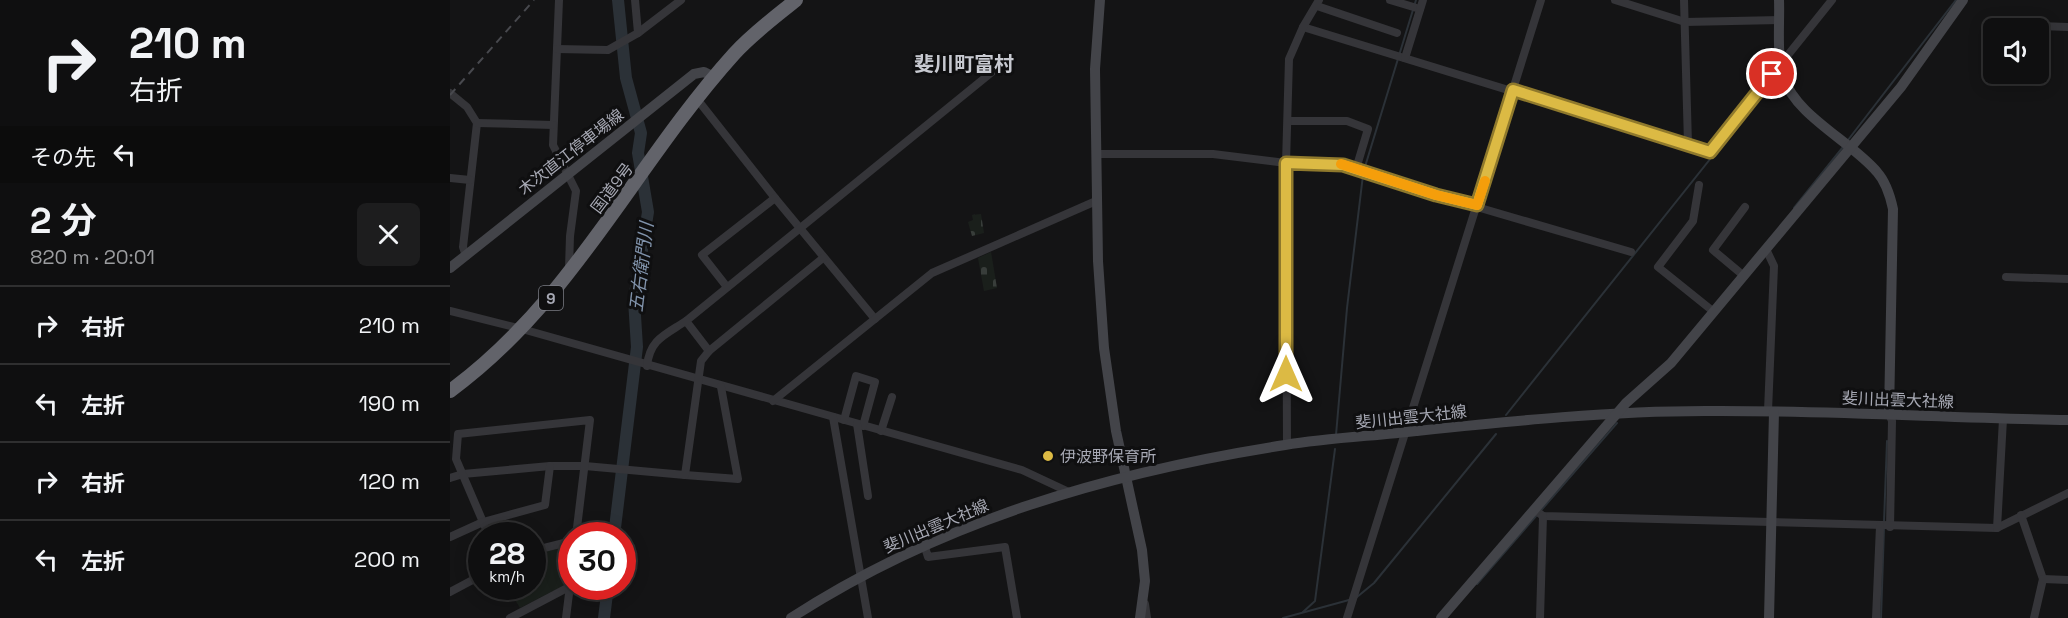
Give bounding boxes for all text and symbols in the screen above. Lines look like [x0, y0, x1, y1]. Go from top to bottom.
text: 210 m [129, 17, 247, 70]
map controls [1983, 18, 2049, 84]
button: sound [1983, 18, 2049, 84]
icon: right [30, 24, 108, 102]
pin [1746, 48, 1797, 99]
district label: 斐川町富村 [914, 51, 1014, 77]
icon: arrive [1755, 57, 1788, 90]
text: 右折 [129, 73, 183, 108]
street label: 木次直江停車場線 [514, 104, 628, 200]
icon: left [108, 138, 141, 171]
text: その先 [30, 143, 96, 171]
street label: 国道9号 [586, 159, 638, 217]
text: 2 分 [30, 198, 97, 244]
button: close [357, 203, 420, 266]
water label: 五右衛門川 [624, 219, 658, 313]
text: 820 m · 20:01 [30, 244, 155, 270]
road number: 9 [539, 286, 563, 310]
icon: right [30, 309, 63, 342]
text: 210 m [359, 311, 420, 339]
text: 右折 [81, 313, 125, 341]
position arrow [1254, 342, 1318, 406]
icon: left [30, 387, 63, 420]
street label: 斐川出雲大社線 [1842, 388, 1954, 412]
text: 190 m [359, 389, 420, 417]
text: 左折 [81, 391, 125, 419]
street label: 斐川出雲大社線 [1354, 401, 1468, 433]
place label: 伊波野保育所 [1060, 446, 1156, 467]
marker: 伊波野保育所 [1041, 449, 1055, 463]
icon: right [30, 465, 63, 498]
text: 120 m [359, 467, 420, 495]
text: 右折 [81, 469, 125, 497]
street label: 斐川出雲大社線 [880, 494, 992, 558]
speed limit sign: 30 [558, 522, 636, 600]
text: 28 [489, 534, 525, 573]
icon: left [30, 543, 63, 576]
text: 200 m [354, 545, 420, 573]
text: 左折 [81, 547, 125, 575]
text: km/h [489, 567, 525, 586]

